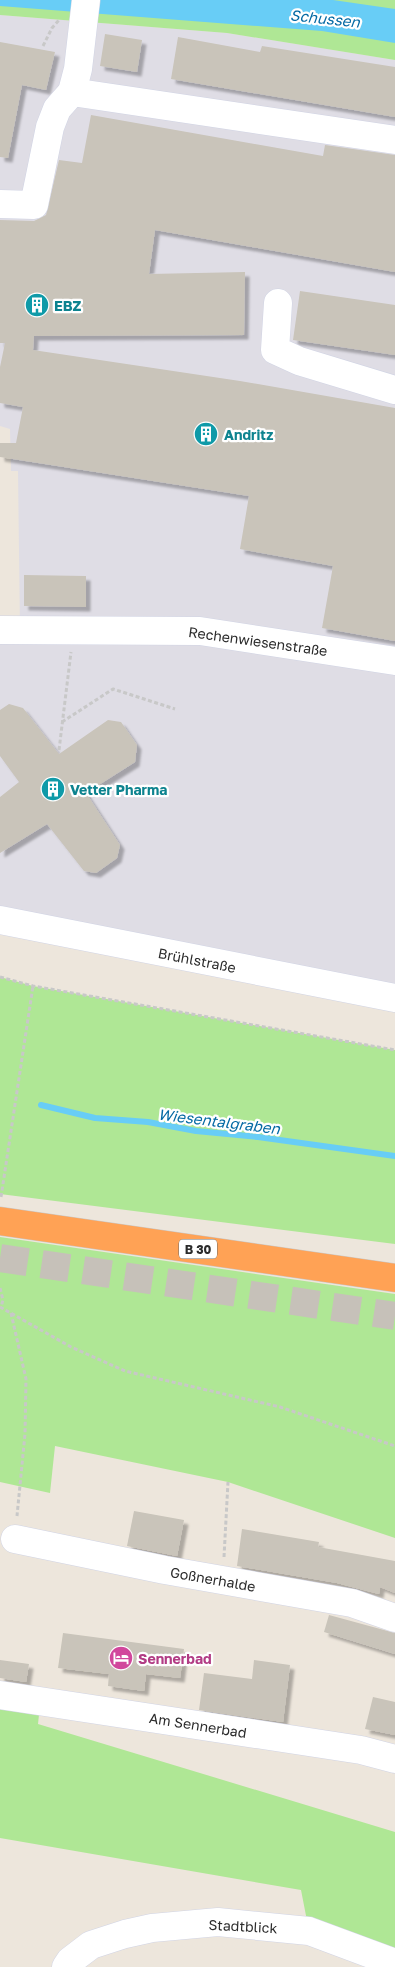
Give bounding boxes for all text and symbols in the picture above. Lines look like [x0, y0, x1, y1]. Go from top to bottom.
water label: Schussen [289, 5, 361, 31]
building icon: EBZ [24, 292, 50, 318]
place label: EBZ [54, 297, 82, 314]
building icon: Andritz [193, 421, 219, 447]
place label: Andritz [224, 426, 273, 443]
street label: Rechenwiesenstraße [187, 623, 329, 659]
building icon: Vetter Pharma [40, 776, 66, 802]
place label: Vetter Pharma [70, 781, 167, 798]
street label: Brühlstraße [157, 944, 237, 976]
water label: Wiesentalgraben [157, 1105, 282, 1138]
road number: B 30 [179, 1240, 217, 1258]
street label: Goßnerhalde [169, 1563, 257, 1595]
hotel icon: Sennerbad [108, 1645, 134, 1671]
place label: Sennerbad [138, 1650, 212, 1667]
street label: Am Sennerbad [148, 1709, 248, 1741]
street label: Stadtblick [208, 1916, 278, 1936]

